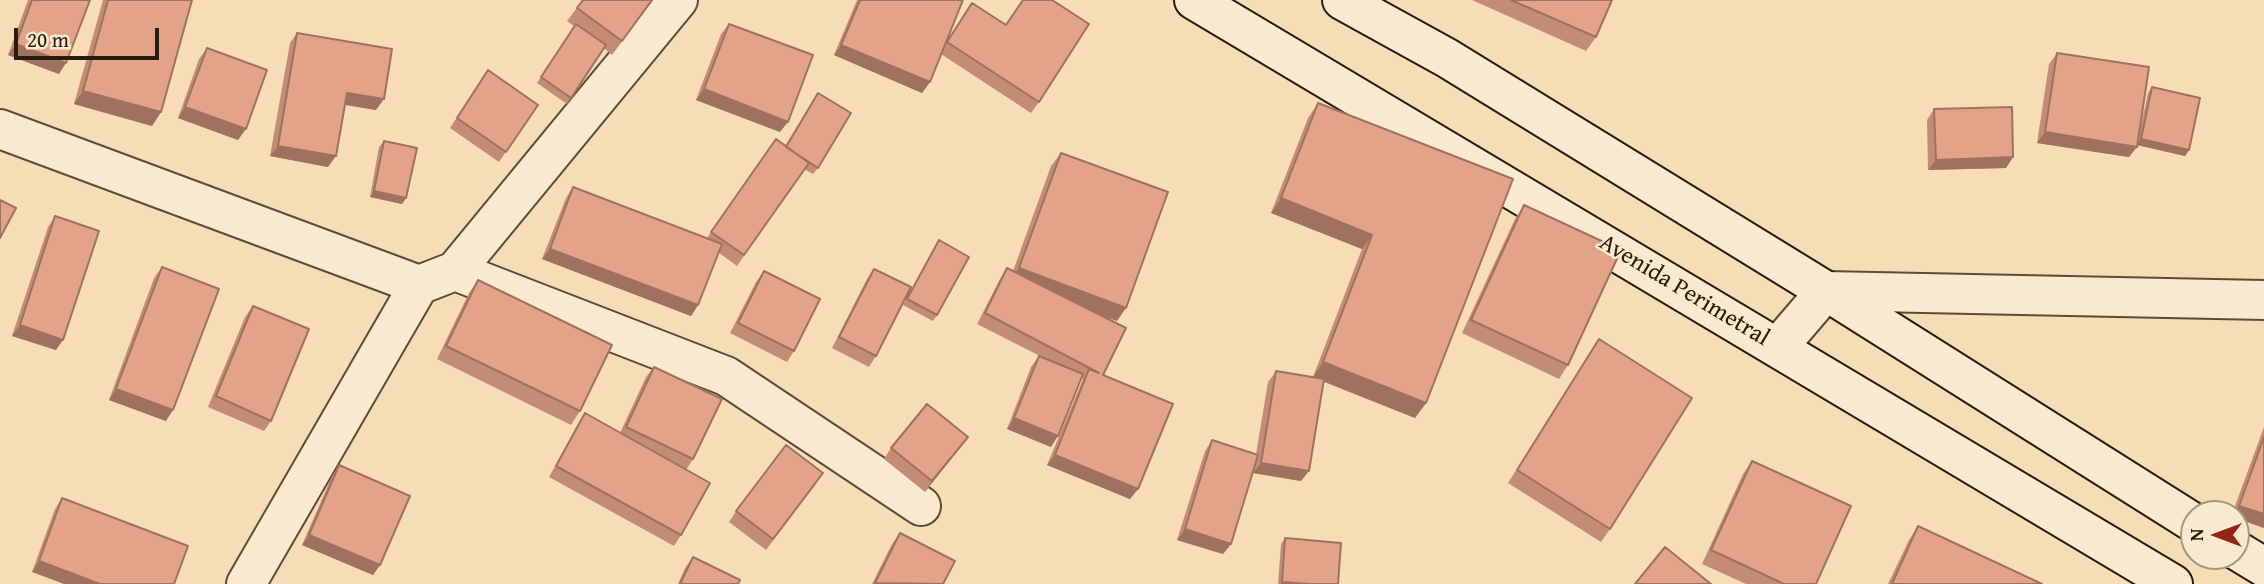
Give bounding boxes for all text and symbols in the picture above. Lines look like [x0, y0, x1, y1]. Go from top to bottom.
scale bar [18, 14, 163, 58]
text: 20 m [27, 24, 69, 55]
street label: Avenida Perimetral [1594, 229, 1774, 353]
north arrow [2180, 500, 2250, 570]
text: N [2182, 529, 2210, 541]

